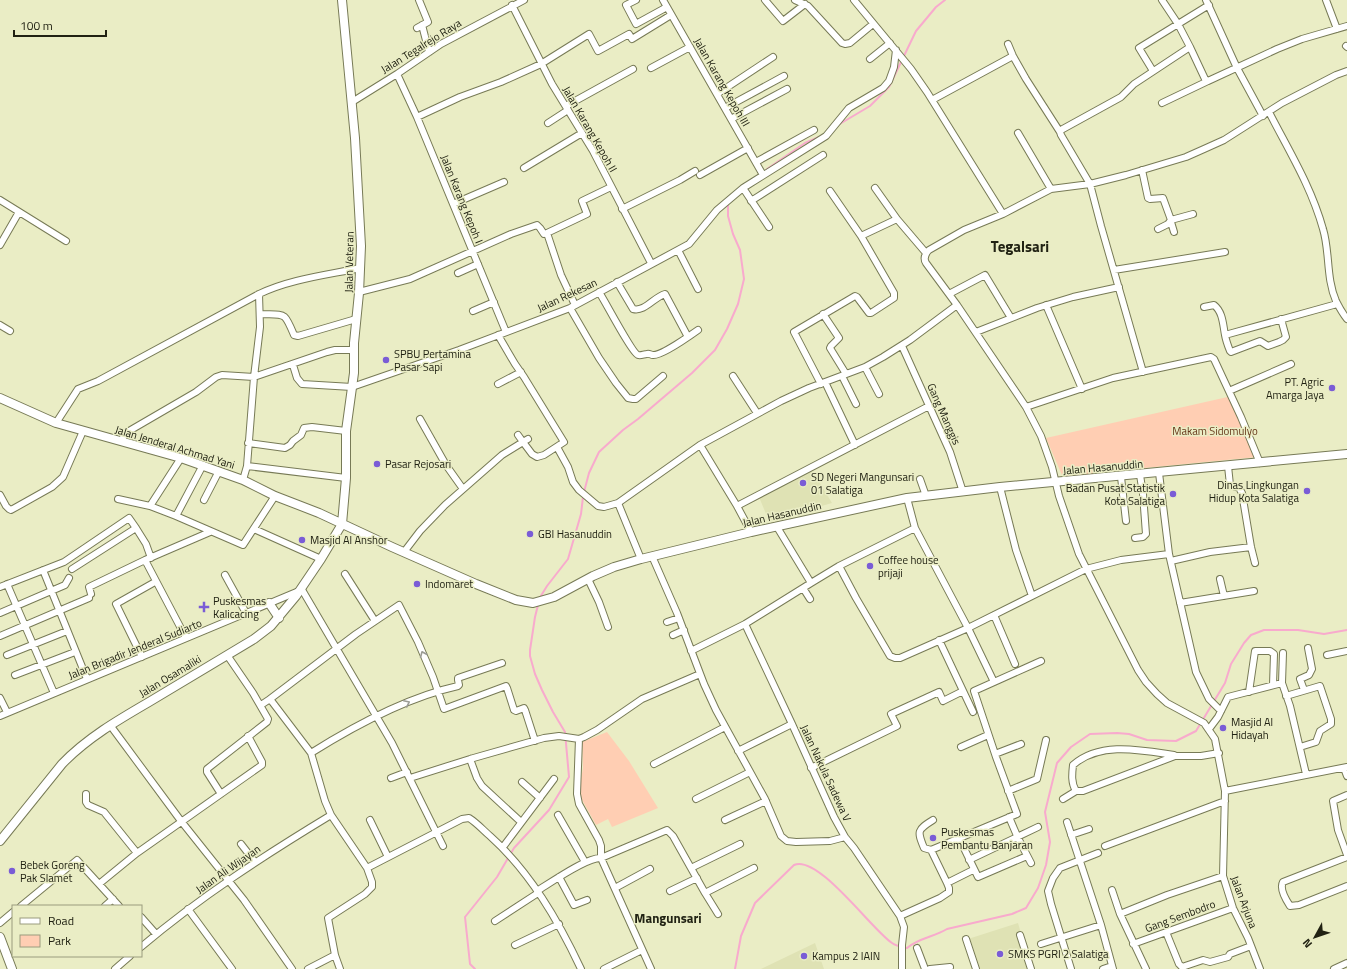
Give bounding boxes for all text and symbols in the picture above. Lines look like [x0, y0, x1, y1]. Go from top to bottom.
scale bar [14, 12, 106, 38]
street label: Jalan Tegalrejo Raya [378, 15, 465, 77]
text: 100 m [20, 16, 53, 35]
street label: Jalan Karang Kepoh III [690, 35, 754, 129]
street label: Jalan Karang Kepoh II [559, 83, 621, 175]
street label: Jalan Karang Kepoh I [437, 152, 487, 246]
street label: Jalan Veteran [340, 231, 358, 293]
district label: Tegalsari [991, 235, 1049, 258]
street label: Jalan Rekesan [534, 274, 600, 316]
place label: SPBU Pertamina Pasar Sapi [394, 346, 471, 375]
marker: SPBU Pertamina Pasar Sapi [381, 355, 391, 365]
place label: PT. Agric Amarga Jaya [1266, 374, 1324, 403]
street label: Gang Manggis [923, 381, 965, 447]
marker: PT. Agric Amarga Jaya [1327, 383, 1337, 393]
street label: Jalan Jenderal Achmad Yani [113, 421, 237, 473]
park label: Makam Sidomulyo [1172, 423, 1258, 439]
place label: Pasar Rejosari [385, 456, 451, 472]
street label: Jalan Hasanuddin [1062, 456, 1144, 478]
marker: Pasar Rejosari [372, 459, 382, 469]
place label: SD Negeri Mangunsari 01 Salatiga [811, 469, 914, 498]
place label: Dinas Lingkungan Hidup Kota Salatiga [1209, 477, 1299, 506]
marker: SD Negeri Mangunsari 01 Salatiga [798, 478, 808, 488]
place label: Badan Pusat Statistik Kota Salatiga [1066, 480, 1166, 509]
marker: Dinas Lingkungan Hidup Kota Salatiga [1302, 486, 1312, 496]
marker: Badan Pusat Statistik Kota Salatiga [1168, 489, 1178, 499]
street label: Jalan Hasanuddin [741, 497, 823, 531]
place label: GBI Hasanuddin [538, 526, 612, 542]
marker: GBI Hasanuddin [525, 529, 535, 539]
place label: Masjid Al Anshor [310, 532, 388, 548]
marker: Masjid Al Anshor [297, 535, 307, 545]
place label: Coffee house prijaji [878, 552, 939, 581]
marker: Coffee house prijaji [865, 561, 875, 571]
place label: Indomaret [425, 576, 473, 592]
marker: Indomaret [412, 579, 422, 589]
place label: Puskesmas Kalicacing [213, 593, 266, 622]
marker: Puskesmas Kalicacing [198, 601, 210, 613]
street label: Jalan Brigadir Jenderal Sudiarto [66, 615, 204, 683]
street label: Jalan Osamaliki [136, 651, 204, 701]
one-way arrow [420, 651, 428, 658]
one-way arrow [403, 700, 411, 708]
place label: Masjid Al Hidayah [1231, 714, 1273, 743]
street label: Jalan Nakula Sadewa V [797, 722, 856, 825]
marker: Masjid Al Hidayah [1218, 723, 1228, 733]
place label: Puskesmas Pembantu Banjaran [941, 824, 1033, 853]
marker: Puskesmas Pembantu Banjaran [928, 833, 938, 843]
street label: Jalan Ali Wijayan [192, 841, 264, 897]
place label: Bebek Goreng Pak Slamet [20, 857, 85, 886]
marker: Bebek Goreng Pak Slamet [7, 866, 17, 876]
street label: Jalan Arjuna [1227, 873, 1262, 931]
street label: Gang Sembodro [1143, 896, 1218, 936]
legend [12, 905, 142, 957]
district label: Mangunsari [634, 908, 702, 928]
text: Road [48, 911, 74, 930]
north arrow [1295, 917, 1335, 957]
text: Park [48, 931, 71, 950]
text: N [1299, 935, 1316, 951]
place label: SMKS PGRI 2 Salatiga [1008, 946, 1109, 962]
place label: Kampus 2 IAIN [812, 948, 880, 964]
marker: SMKS PGRI 2 Salatiga [995, 949, 1005, 959]
marker: Kampus 2 IAIN [799, 951, 809, 961]

